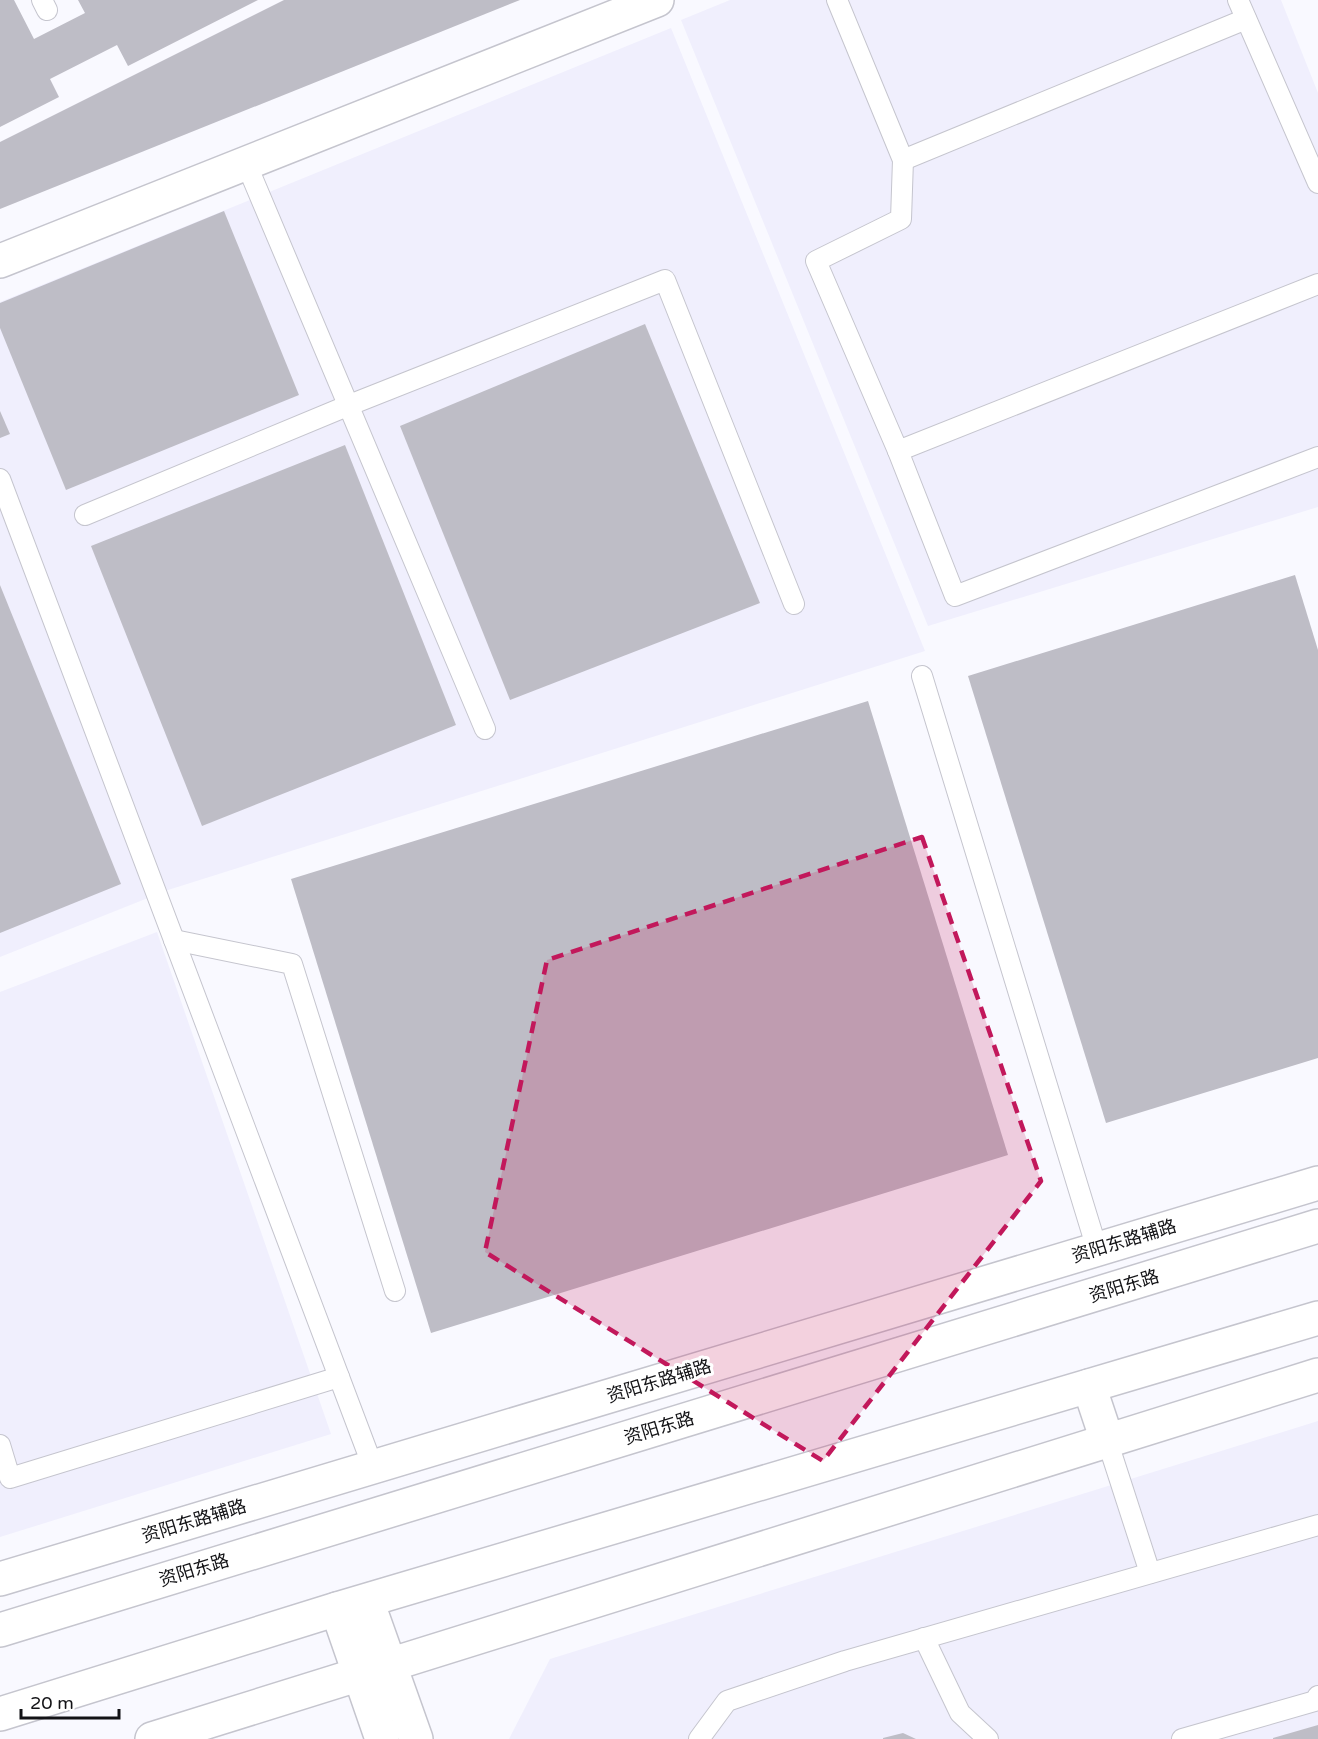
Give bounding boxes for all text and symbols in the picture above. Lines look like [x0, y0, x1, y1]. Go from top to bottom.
street label: 资阳东路辅路 [1069, 1215, 1179, 1267]
street label: 资阳东路 [1086, 1265, 1162, 1307]
street label: 资阳东路辅路 [604, 1355, 714, 1407]
street label: 资阳东路 [621, 1407, 697, 1449]
street label: 资阳东路辅路 [139, 1495, 249, 1547]
street label: 资阳东路 [156, 1549, 232, 1591]
scale bar [21, 1682, 118, 1720]
text: 20 m [30, 1692, 74, 1714]

